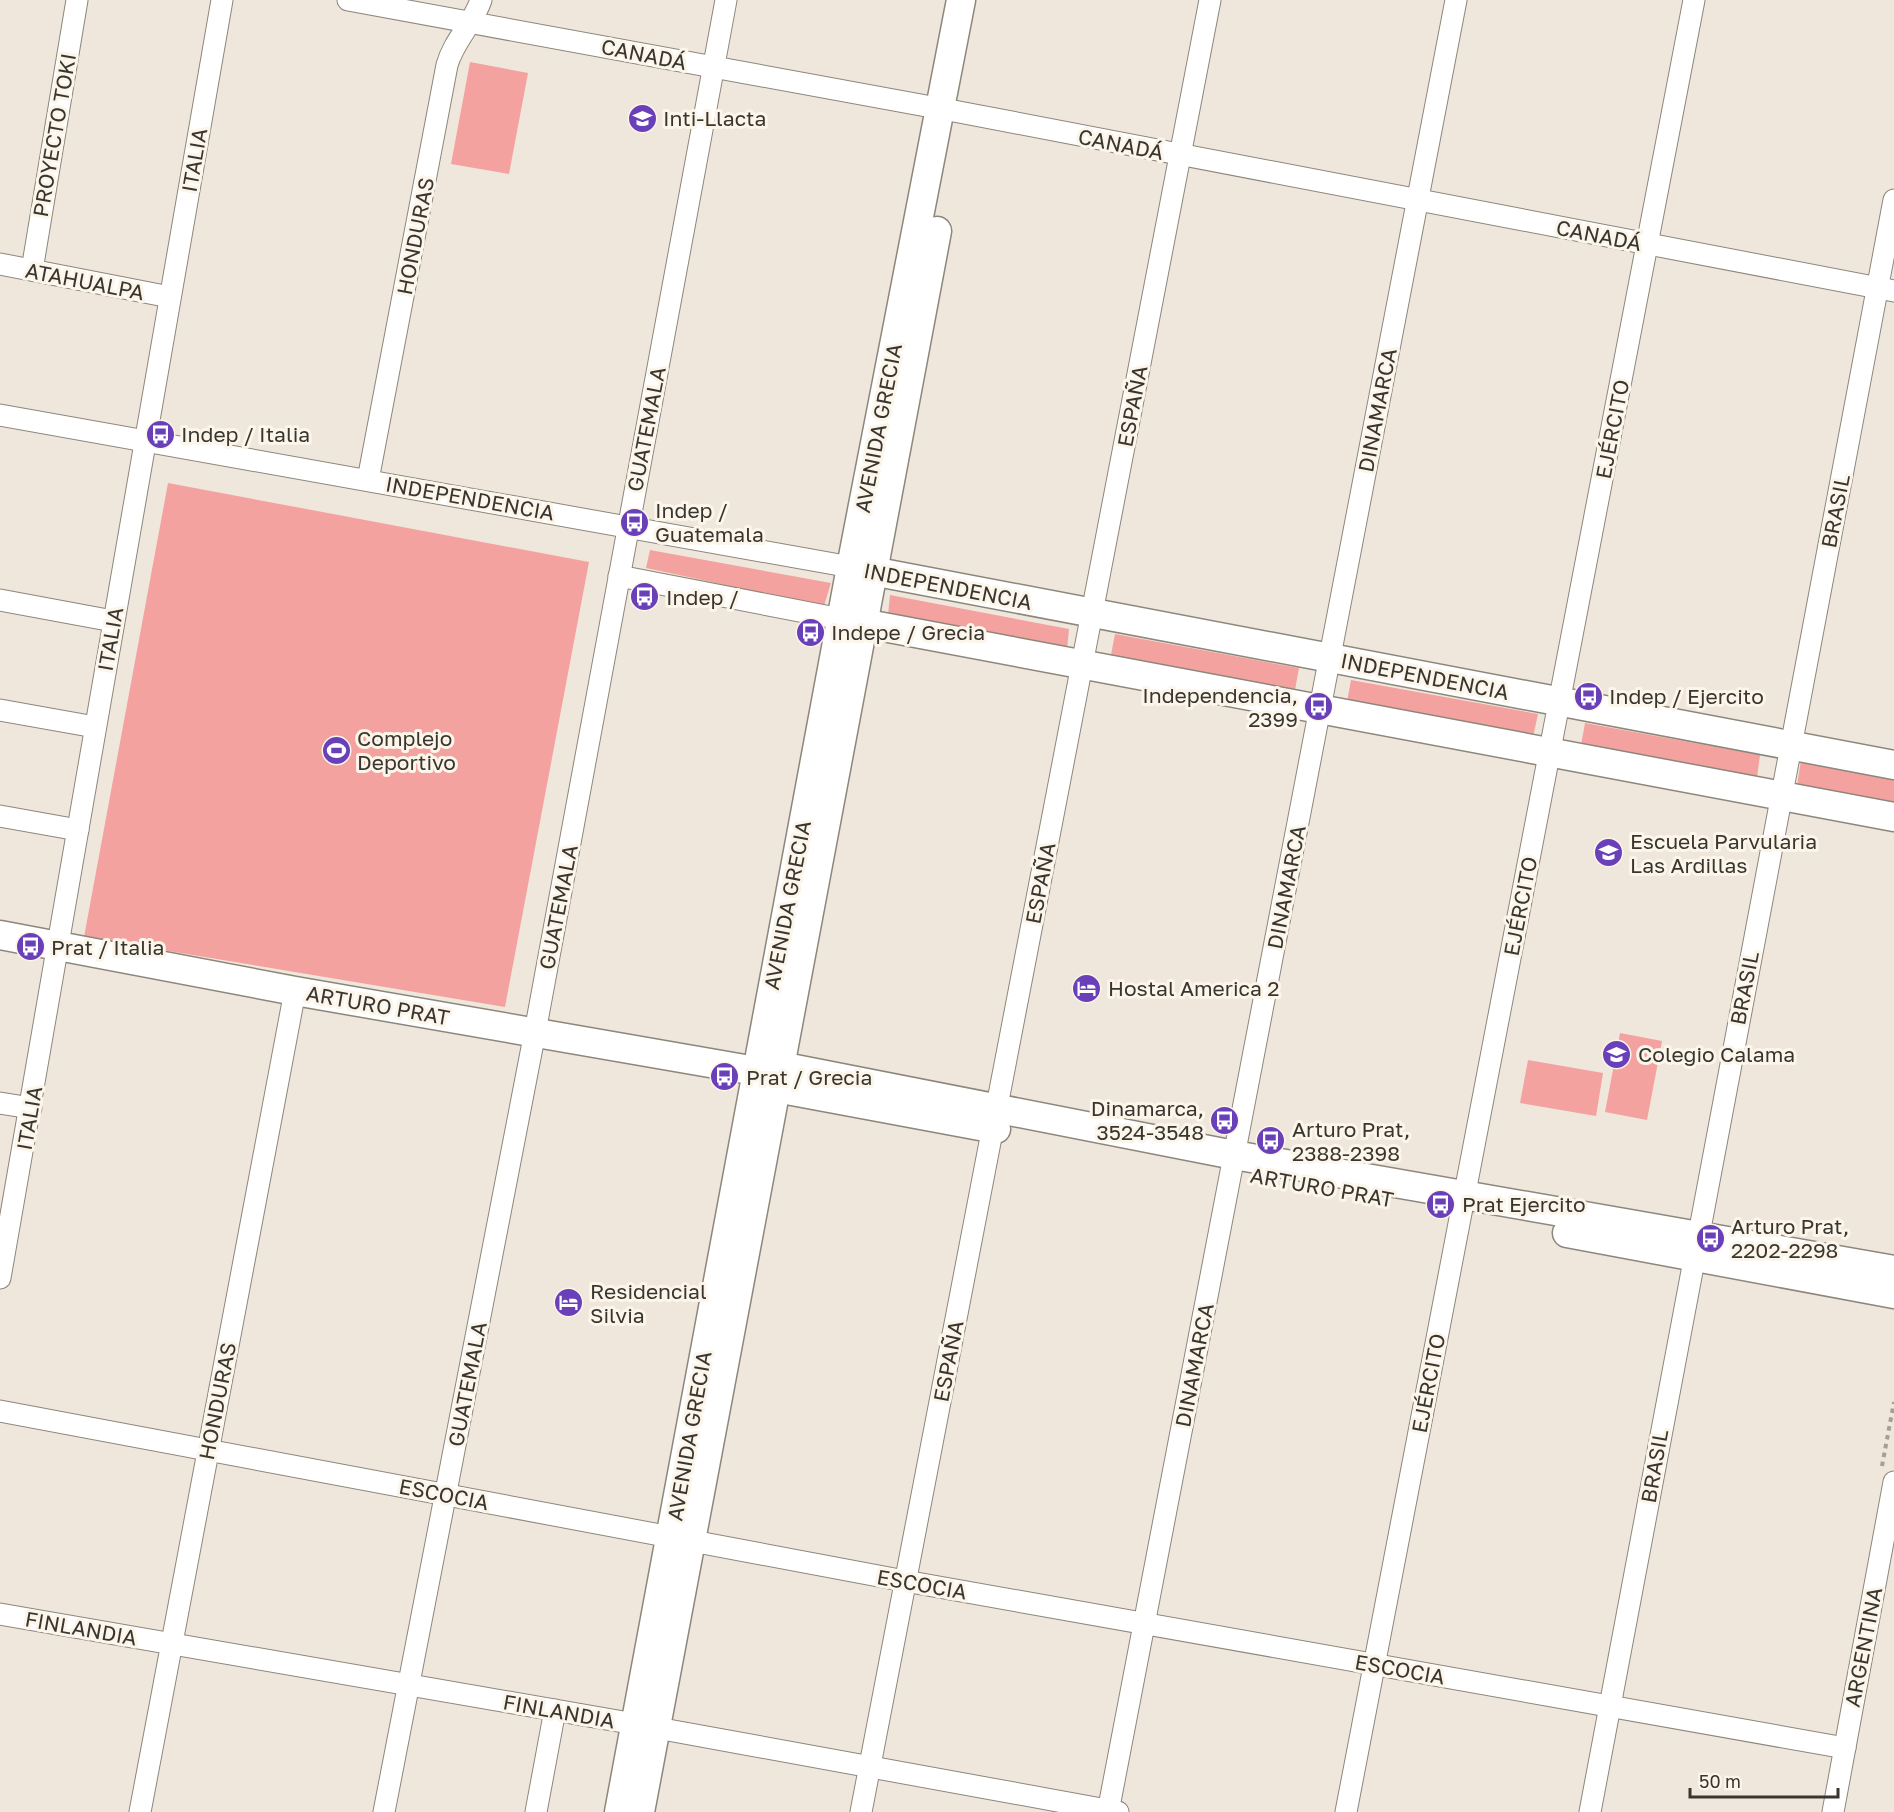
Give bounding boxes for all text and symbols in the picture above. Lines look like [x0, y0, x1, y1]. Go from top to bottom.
street label: CANADÁ [599, 33, 689, 75]
street label: PROYECTO TOKI [27, 51, 81, 219]
school or university icon: Inti-Llacta [626, 102, 658, 134]
place label: Inti-Llacta [663, 105, 766, 131]
street label: CANADÁ [1076, 123, 1166, 165]
street label: ITALIA [176, 126, 212, 194]
street label: HONDURAS [391, 175, 439, 297]
street label: CANADÁ [1554, 214, 1644, 256]
street label: ATAHUALPA [23, 257, 147, 305]
street label: AVENIDA GRECIA [849, 341, 907, 515]
street label: DINAMARCA [1352, 346, 1402, 474]
street label: ESPAÑA [1111, 363, 1153, 449]
street label: GUATEMALA [621, 364, 671, 494]
street label: EJÉRCITO [1590, 377, 1634, 481]
bus stop icon: Indep / Italia [144, 418, 176, 450]
place label: Indep / Italia [181, 421, 310, 447]
street label: INDEPENDENCIA [384, 470, 556, 526]
street label: BRASIL [1815, 472, 1855, 550]
place label: Indep / Guatemala [655, 497, 764, 547]
bus stop icon: Indep / Guatemala [618, 506, 650, 538]
street label: INDEPENDENCIA [862, 557, 1034, 615]
bus stop icon: Indep / [629, 581, 661, 613]
place label: Indep / [666, 584, 739, 610]
street label: ITALIA [92, 605, 128, 673]
bus stop icon: Indepe / Grecia [794, 616, 826, 648]
place label: Indepe / Grecia [831, 619, 985, 645]
street label: INDEPENDENCIA [1339, 647, 1511, 705]
bus stop icon: Indep / Ejercito [1572, 680, 1604, 712]
place label: Independencia, 2399 [1142, 682, 1298, 732]
place label: Indep / Ejercito [1609, 683, 1764, 709]
bus stop icon: Independencia, 2399 [1303, 691, 1335, 723]
place label: Complejo Deportivo [357, 725, 456, 775]
sports icon: Complejo Deportivo [320, 734, 352, 766]
street label: AVENIDA GRECIA [758, 818, 816, 992]
street label: DINAMARCA [1261, 823, 1311, 951]
place label: Escuela Parvularia Las Ardillas [1630, 828, 1817, 878]
school or university icon: Escuela Parvularia Las Ardillas [1593, 837, 1625, 869]
street label: ESPAÑA [1019, 840, 1061, 926]
street label: GUATEMALA [533, 842, 583, 972]
street label: EJÉRCITO [1498, 854, 1542, 958]
bus stop icon: Prat / Italia [14, 931, 46, 963]
place label: Prat / Italia [51, 934, 164, 960]
street label: BRASIL [1724, 949, 1764, 1027]
hotel icon: Hostal America 2 [1071, 972, 1103, 1004]
place label: Hostal America 2 [1108, 975, 1279, 1001]
street label: ARTURO PRAT [304, 980, 452, 1030]
school or university icon: Colegio Calama [1601, 1038, 1633, 1070]
place label: Colegio Calama [1638, 1041, 1795, 1067]
bus stop icon: Prat / Grecia [709, 1061, 741, 1093]
place label: Prat / Grecia [746, 1064, 872, 1090]
street label: ITALIA [11, 1084, 47, 1152]
place label: Dinamarca, 3524-3548 [1091, 1095, 1204, 1145]
bus stop icon: Dinamarca, 3524-3548 [1209, 1104, 1241, 1136]
place label: Arturo Prat, 2388-2398 [1292, 1116, 1410, 1166]
bus stop icon: Arturo Prat, 2388-2398 [1255, 1125, 1287, 1157]
street label: ARTURO PRAT [1248, 1162, 1396, 1212]
bus stop icon: Prat Ejercito [1425, 1188, 1457, 1220]
place label: Prat Ejercito [1462, 1191, 1586, 1217]
place label: Arturo Prat, 2202-2298 [1731, 1213, 1849, 1263]
bus stop icon: Arturo Prat, 2202-2298 [1694, 1222, 1726, 1254]
place label: Residencial Silvia [590, 1278, 707, 1328]
hotel icon: Residencial Silvia [553, 1287, 585, 1319]
street label: DINAMARCA [1169, 1301, 1219, 1429]
street label: ESPAÑA [927, 1318, 969, 1404]
street label: GUATEMALA [442, 1319, 492, 1449]
street label: EJÉRCITO [1406, 1331, 1450, 1435]
street label: HONDURAS [193, 1340, 241, 1462]
street label: AVENIDA GRECIA [661, 1349, 717, 1523]
street label: BRASIL [1635, 1427, 1673, 1505]
street label: ESCOCIA [397, 1473, 491, 1515]
street label: ESCOCIA [875, 1563, 969, 1605]
street label: ARGENTINA [1839, 1585, 1887, 1709]
street label: FINLANDIA [23, 1605, 139, 1651]
street label: ESCOCIA [1353, 1648, 1447, 1690]
street label: FINLANDIA [501, 1688, 617, 1734]
scale bar [1690, 1761, 1838, 1799]
text: 50 m [1699, 1770, 1741, 1792]

